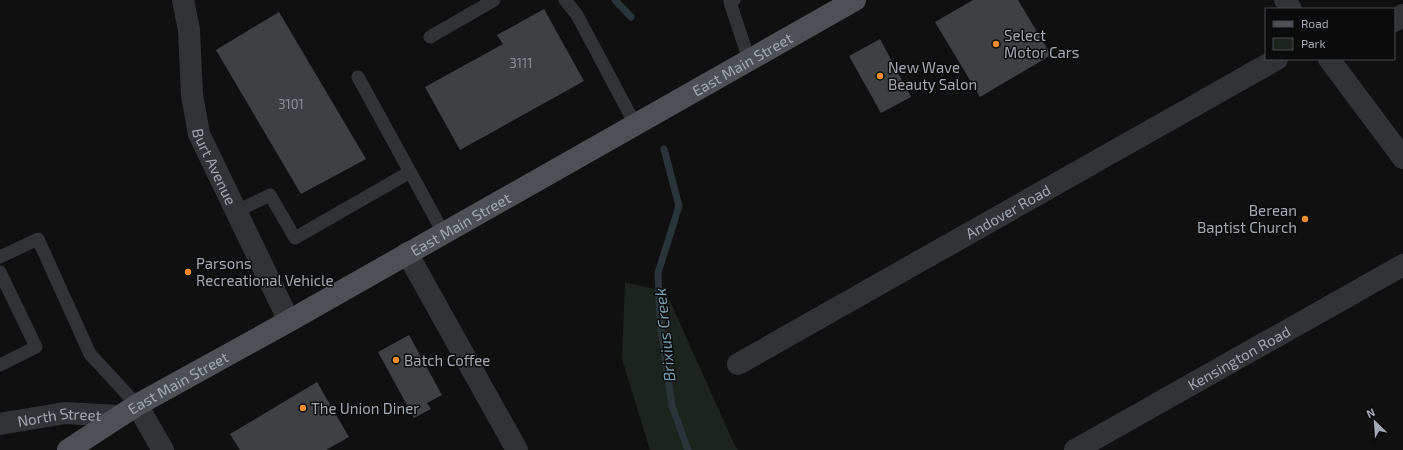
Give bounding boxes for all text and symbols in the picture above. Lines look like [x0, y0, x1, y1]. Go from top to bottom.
legend [1265, 8, 1395, 60]
text: Road [1301, 16, 1329, 30]
place label: Select Motor Cars [1004, 26, 1079, 61]
street label: East Main Street [689, 28, 796, 100]
text: Park [1301, 36, 1326, 50]
marker: Select Motor Cars [991, 39, 1001, 49]
house number: 3111 [510, 55, 532, 71]
place label: New Wave Beauty Salon [888, 58, 977, 93]
marker: New Wave Beauty Salon [875, 71, 885, 81]
house number: 3101 [278, 96, 304, 112]
street label: Burt Avenue [189, 127, 241, 207]
street label: Andover Road [962, 180, 1053, 242]
street label: East Main Street [407, 188, 514, 259]
place label: Berean Baptist Church [1197, 201, 1297, 236]
marker: Berean Baptist Church [1300, 214, 1310, 224]
place label: Parsons Recreational Vehicle [196, 254, 334, 289]
marker: Parsons Recreational Vehicle [183, 267, 193, 277]
water label: Brixius Creek [650, 287, 678, 383]
street label: Kensington Road [1184, 322, 1293, 394]
street label: East Main Street [124, 347, 232, 418]
place label: Batch Coffee [404, 351, 490, 369]
marker: Batch Coffee [391, 355, 401, 365]
place label: The Union Diner [311, 399, 419, 417]
north arrow [1355, 402, 1395, 442]
marker: The Union Diner [298, 403, 308, 413]
street label: North Street [16, 404, 102, 430]
text: N [1364, 405, 1377, 420]

